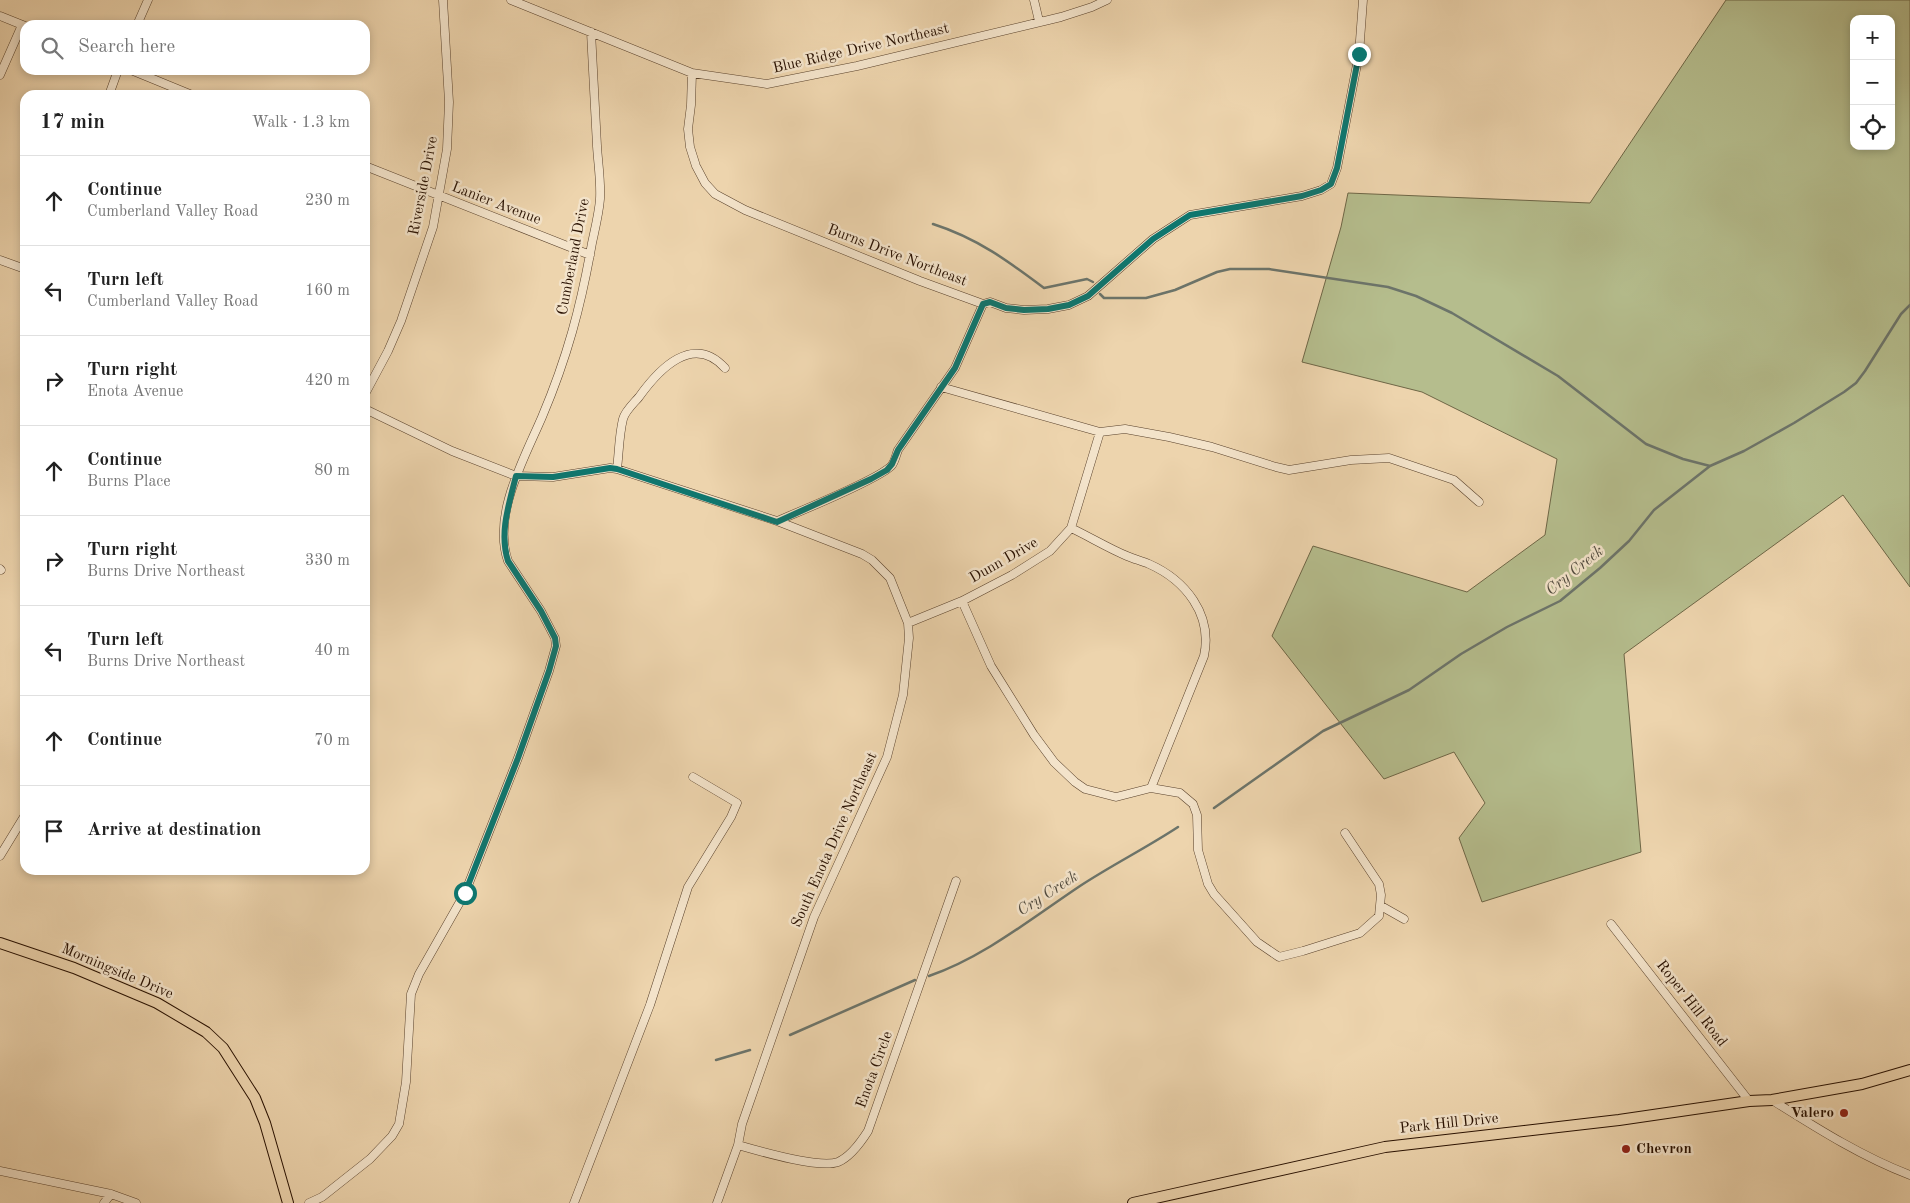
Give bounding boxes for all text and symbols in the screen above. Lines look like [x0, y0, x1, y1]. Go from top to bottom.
map controls [1850, 15, 1895, 150]
button: + [1850, 15, 1895, 60]
search box [20, 20, 370, 75]
street label: Blue Ridge Drive Northeast [772, 21, 950, 77]
icon: search [38, 34, 66, 62]
text: Search here [78, 38, 175, 57]
route end [1348, 43, 1371, 66]
button: − [1850, 60, 1895, 105]
button: locate [1850, 105, 1895, 150]
text: 17 min [40, 112, 105, 133]
text: Walk · 1.3 km [252, 115, 350, 131]
street label: Riverside Drive [407, 135, 441, 237]
street label: Lanier Avenue [449, 180, 543, 228]
text: Continue [87, 181, 162, 200]
icon: ahead [40, 187, 68, 215]
text: 230 m [305, 193, 350, 209]
street label: Cumberland Drive [555, 197, 593, 317]
text: Cumberland Valley Road [87, 204, 258, 220]
street label: Burns Drive Northeast [825, 222, 969, 290]
text: Turn left [87, 271, 164, 290]
icon: left [40, 277, 68, 305]
text: 160 m [305, 283, 350, 299]
text: Cumberland Valley Road [87, 294, 258, 310]
text: Turn right [87, 361, 177, 380]
icon: right [40, 367, 68, 395]
text: 420 m [305, 373, 350, 389]
text: Enota Avenue [87, 384, 183, 400]
text: Continue [87, 451, 162, 470]
icon: ahead [40, 457, 68, 485]
text: 80 m [314, 463, 350, 479]
text: Burns Place [87, 474, 171, 490]
street label: Dunn Drive [967, 535, 1041, 587]
text: Turn right [87, 541, 177, 560]
water label: Cry Creek [1543, 543, 1607, 599]
icon: right [40, 547, 68, 575]
text: 330 m [305, 553, 350, 569]
text: Burns Drive Northeast [87, 564, 245, 580]
text: Turn left [87, 631, 164, 650]
icon: left [40, 637, 68, 665]
text: 40 m [314, 643, 350, 659]
text: Burns Drive Northeast [87, 654, 245, 670]
icon: ahead [40, 727, 68, 755]
text: Continue [87, 731, 162, 750]
text: 70 m [314, 733, 350, 749]
street label: South Enota Drive Northeast [790, 750, 880, 930]
icon: arrive [40, 817, 68, 845]
text: Arrive at destination [87, 821, 261, 840]
water label: Cry Creek [1015, 868, 1081, 919]
route start [454, 882, 477, 905]
street label: Morningside Drive [59, 942, 175, 1002]
street label: Roper Hill Road [1653, 958, 1729, 1050]
street label: Enota Circle [854, 1030, 896, 1110]
place label: Valero [1790, 1106, 1834, 1121]
marker: Valero [1838, 1107, 1850, 1119]
street label: Park Hill Drive [1399, 1111, 1499, 1137]
place label: Chevron [1636, 1142, 1692, 1157]
marker: Chevron [1620, 1143, 1632, 1155]

